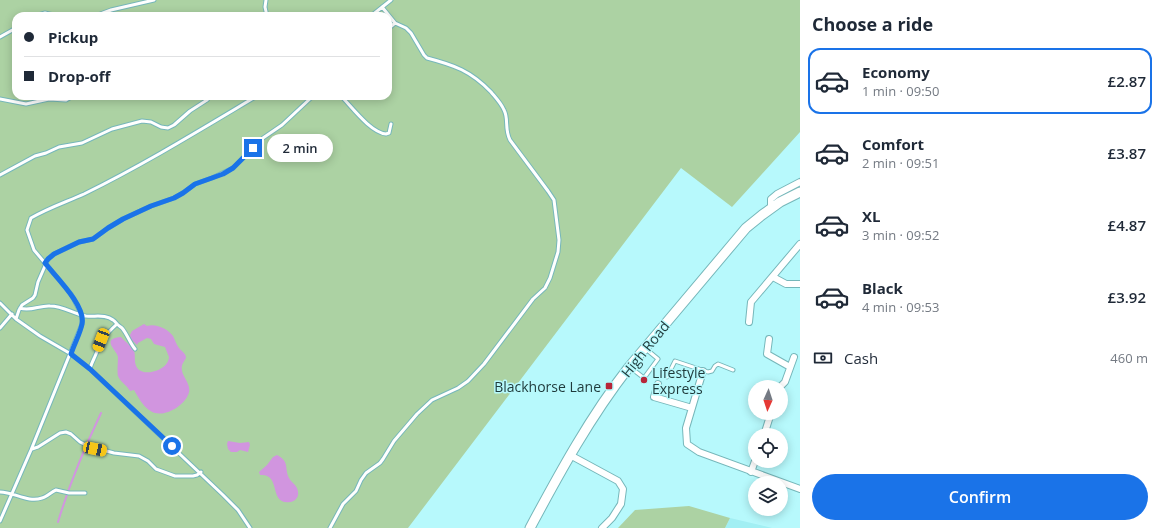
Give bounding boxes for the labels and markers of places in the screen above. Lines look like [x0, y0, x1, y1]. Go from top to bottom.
place label: Lifestyle Express [652, 363, 706, 398]
marker: Lifestyle Express [639, 375, 649, 385]
place label: Blackhorse Lane [494, 377, 601, 396]
marker: Blackhorse Lane [604, 381, 614, 391]

